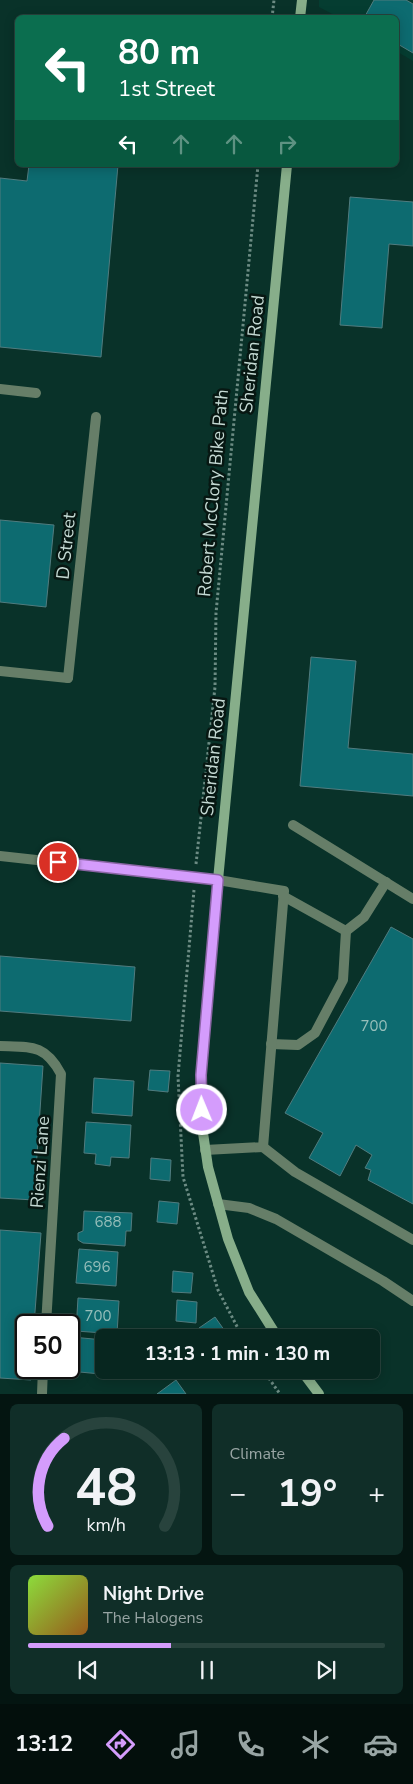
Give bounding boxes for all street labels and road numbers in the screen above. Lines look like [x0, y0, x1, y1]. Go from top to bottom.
street label: Sheridan Road [234, 294, 270, 414]
street label: Robert McClory Bike Path [192, 388, 234, 598]
street label: D Street [51, 511, 82, 581]
street label: Sheridan Road [195, 697, 231, 817]
street label: Rienzi Lane [25, 1115, 55, 1209]

